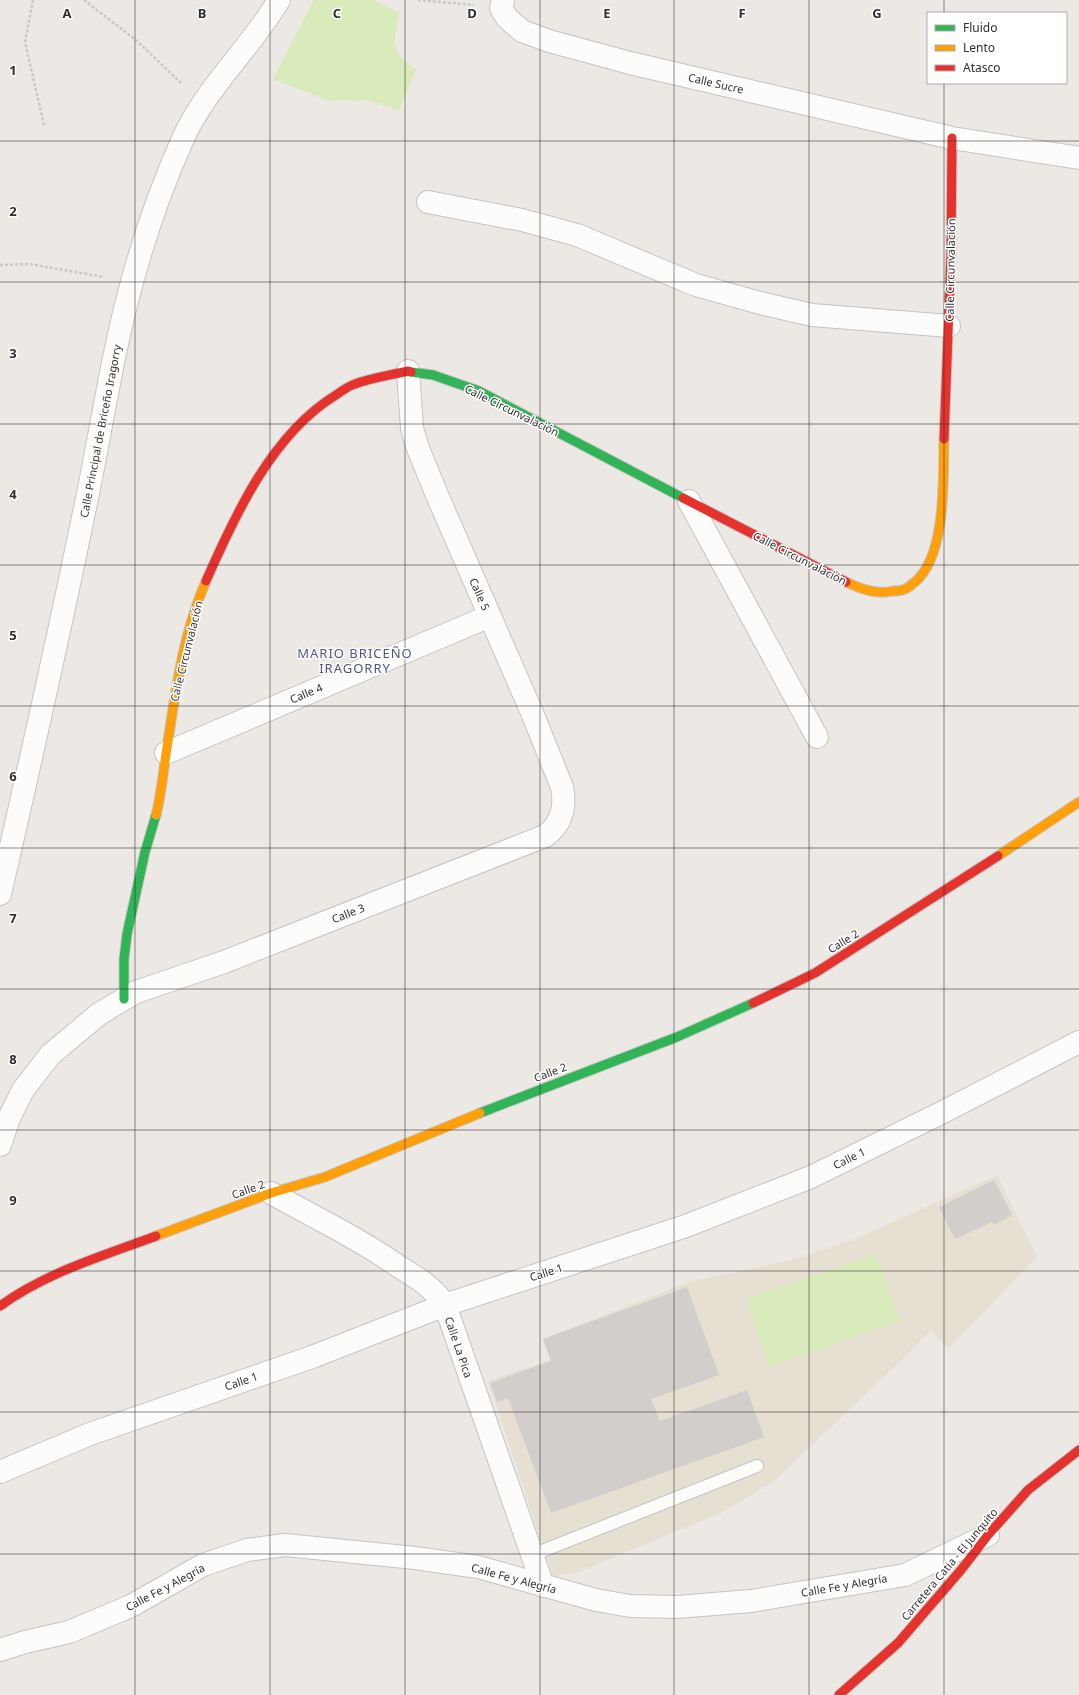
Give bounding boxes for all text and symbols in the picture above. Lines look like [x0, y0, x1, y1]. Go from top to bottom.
text: A [63, 4, 72, 22]
text: B [198, 4, 206, 22]
text: C [333, 4, 341, 22]
text: D [467, 4, 477, 22]
text: E [603, 4, 611, 22]
text: F [738, 4, 746, 22]
text: G [872, 4, 882, 22]
legend [927, 12, 1067, 84]
text: Fluido [963, 19, 997, 36]
text: Lento [963, 39, 995, 56]
text: Atasco [963, 59, 1001, 76]
text: 1 [9, 61, 17, 79]
street label: Calle Sucre [687, 69, 745, 97]
text: 2 [9, 202, 17, 220]
street label: Calle Circunvalación [942, 218, 958, 322]
street label: Calle Principal de Briceño Iragorry [76, 343, 124, 519]
text: 3 [9, 344, 17, 362]
street label: Calle Circunvalación [462, 381, 562, 439]
text: 4 [9, 485, 17, 503]
street label: Calle Circunvalación [751, 528, 849, 588]
street label: Calle 5 [466, 575, 494, 613]
street label: Calle Circunvalación [166, 599, 206, 703]
text: 5 [9, 626, 17, 644]
district label: MARIO BRICEÑO IRAGORRY [297, 644, 413, 677]
street label: Calle 4 [287, 679, 325, 707]
text: 6 [9, 767, 17, 785]
street label: Calle 3 [329, 900, 367, 926]
text: 7 [9, 909, 17, 927]
street label: Calle 2 [825, 926, 861, 956]
text: 8 [9, 1050, 17, 1068]
street label: Calle 2 [531, 1059, 569, 1085]
street label: Calle 1 [830, 1144, 868, 1172]
street label: Calle 2 [229, 1176, 267, 1202]
text: 9 [9, 1191, 17, 1209]
street label: Calle 1 [527, 1260, 565, 1284]
street label: Calle La Pica [442, 1314, 476, 1380]
street label: Calle 1 [222, 1368, 260, 1394]
street label: Carretera Catia - El Junquito [897, 1504, 1001, 1623]
street label: Calle Fe y Alegría [470, 1559, 558, 1597]
street label: Calle Fe y Alegría [123, 1560, 207, 1614]
street label: Calle Fe y Alegría [800, 1570, 888, 1600]

